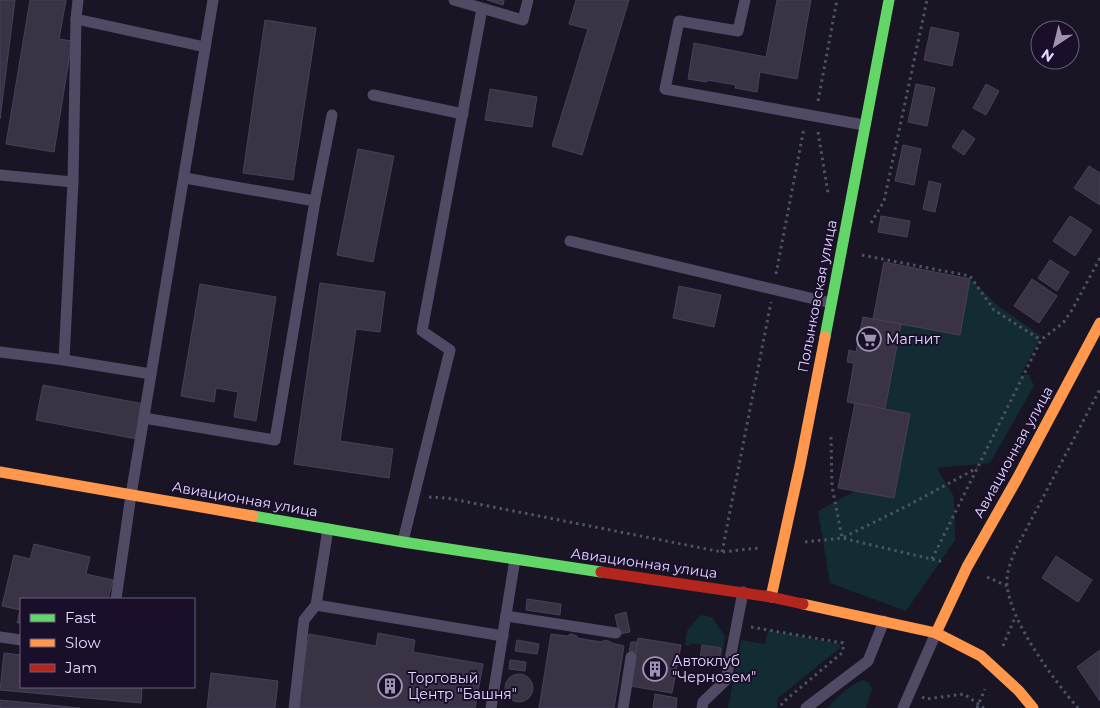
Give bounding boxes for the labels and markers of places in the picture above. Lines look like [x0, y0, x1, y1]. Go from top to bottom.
supermarket icon: Магнит [856, 326, 882, 352]
place label: Магнит [886, 330, 940, 348]
place label: Автоклуб "Чернозем" [672, 652, 756, 686]
building icon: Автоклуб "Чернозем" [642, 656, 668, 682]
place label: Торговый Центр "Башня" [408, 669, 517, 703]
building icon: Торговый Центр "Башня" [377, 673, 403, 699]

